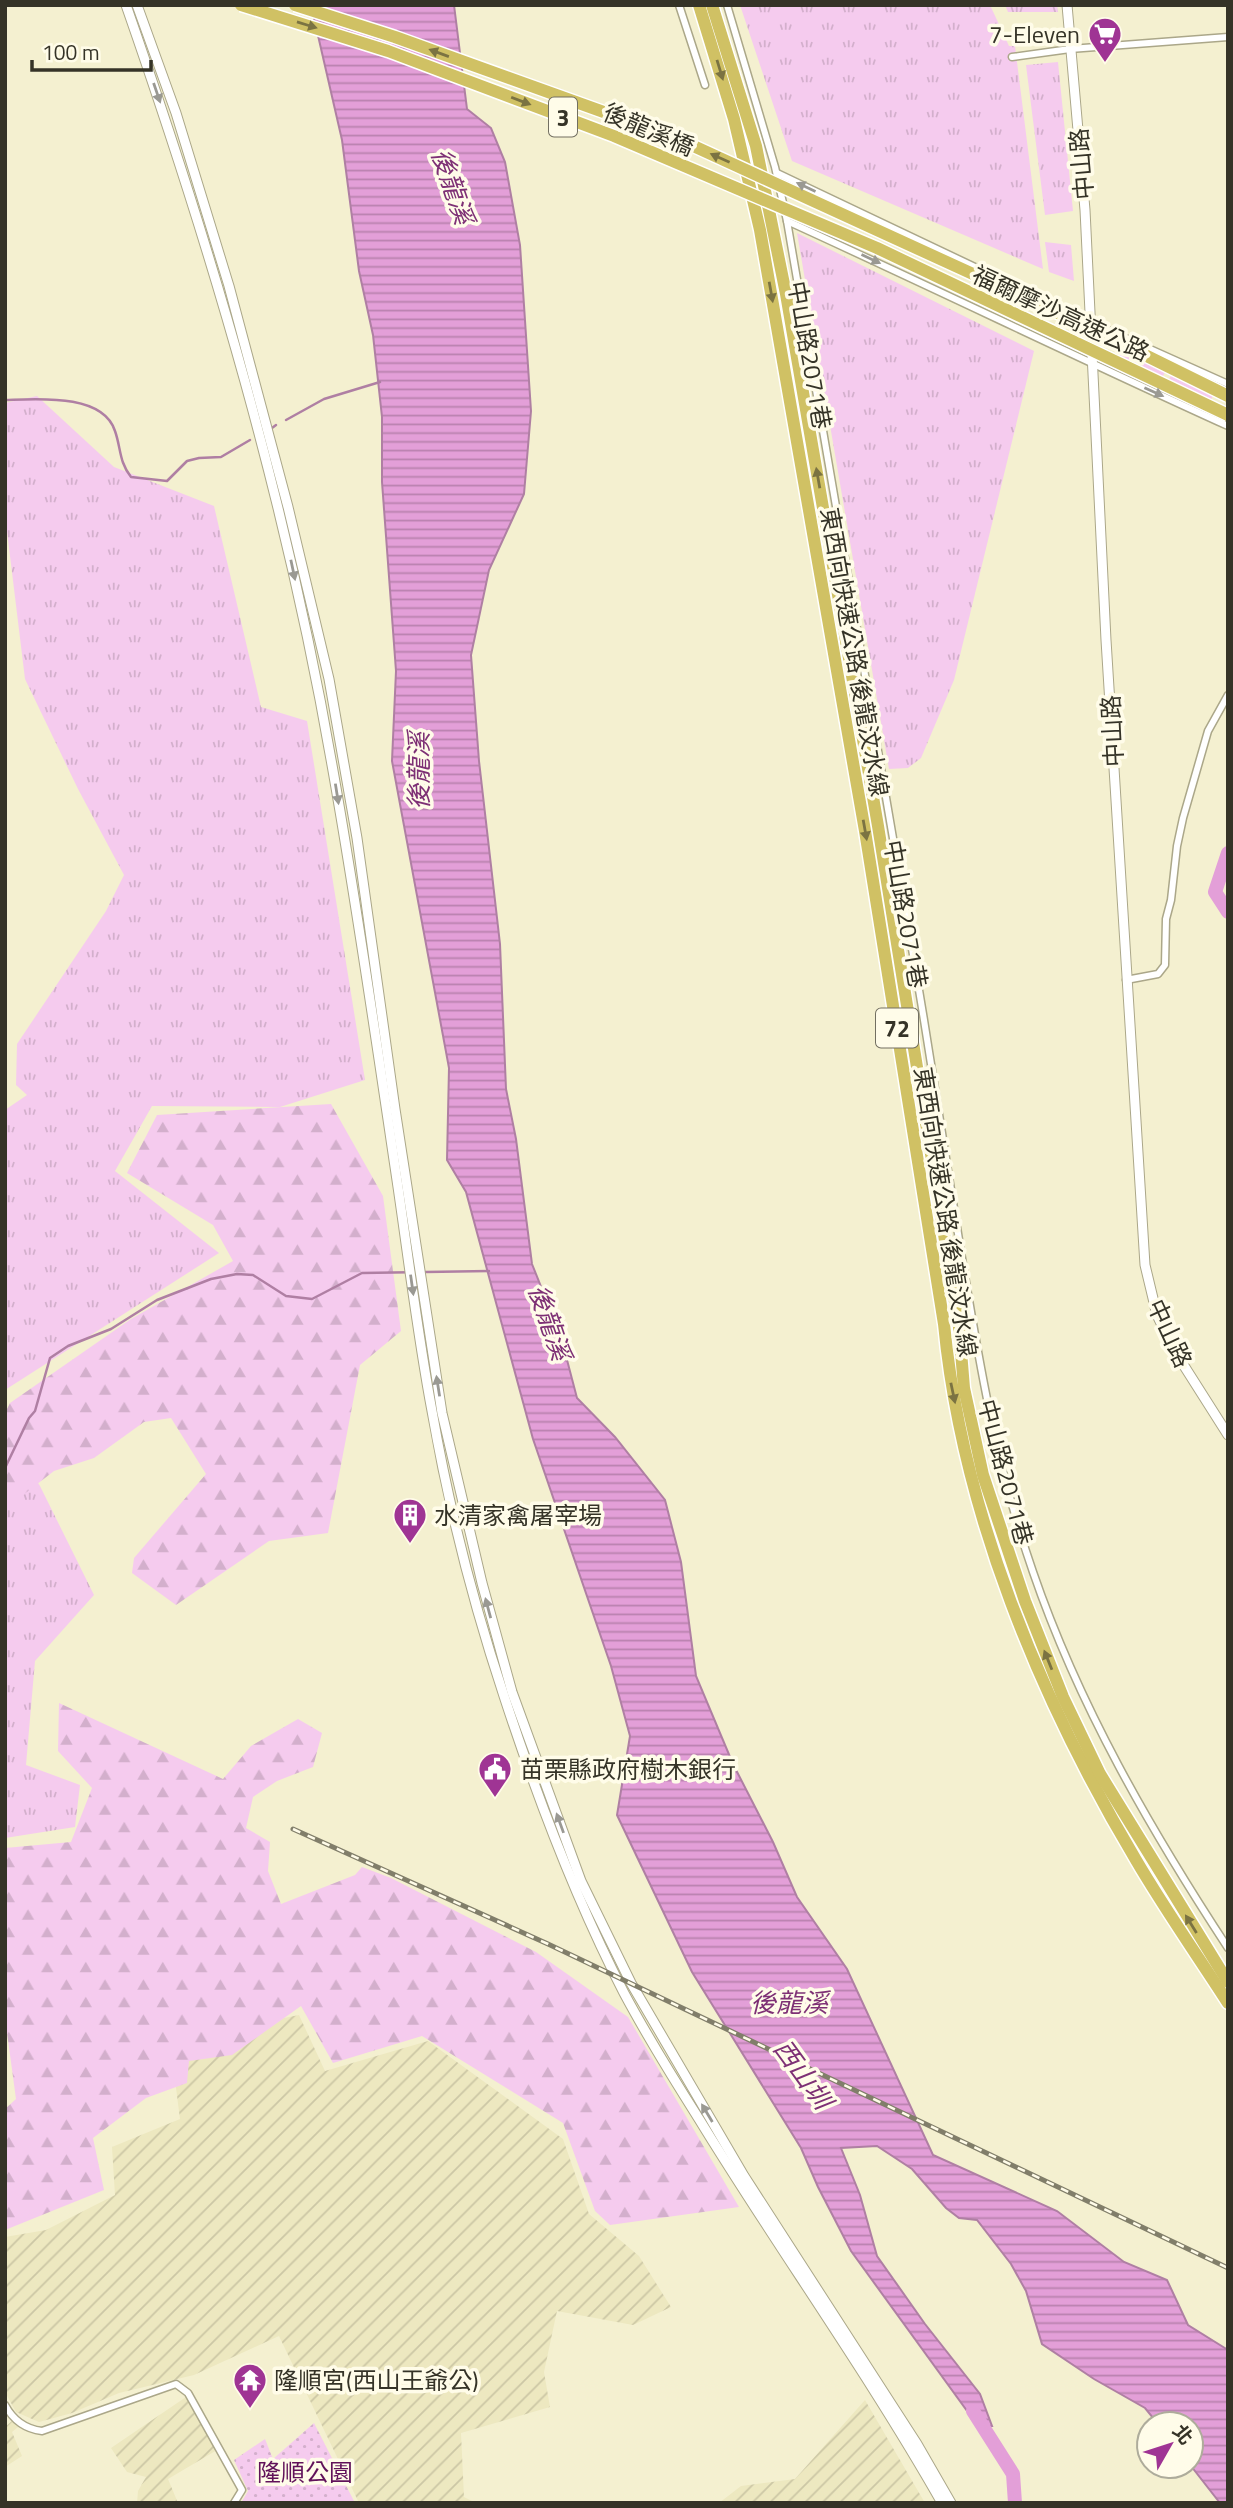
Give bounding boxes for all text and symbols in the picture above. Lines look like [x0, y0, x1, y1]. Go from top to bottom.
supermarket icon: 7-Eleven [1086, 15, 1124, 64]
place label: 7-Eleven [989, 16, 1080, 52]
one-way arrow [296, 21, 317, 31]
scale bar [32, 28, 150, 72]
text: 100 m [42, 36, 99, 68]
one-way arrow [428, 47, 449, 58]
one-way arrow [715, 60, 725, 81]
one-way arrow [152, 82, 163, 103]
street label: 後龍溪橋 [598, 94, 700, 164]
one-way arrow [511, 95, 532, 106]
road number: 3 [549, 98, 577, 136]
street label: 中山路 [1060, 127, 1102, 201]
water label: 後龍溪 [422, 143, 485, 233]
one-way arrow [710, 152, 731, 163]
one-way arrow [796, 181, 816, 193]
one-way arrow [861, 253, 881, 265]
street label: 福爾摩沙高速公路 [966, 256, 1156, 370]
street label: 中山路2071巷 [779, 278, 841, 432]
one-way arrow [766, 281, 777, 303]
one-way arrow [1143, 387, 1164, 398]
one-way arrow [812, 467, 823, 489]
street label: 東西向快速公路 後龍汶水線 [812, 504, 898, 800]
one-way arrow [288, 559, 299, 581]
street label: 中山路 [1092, 694, 1132, 768]
water label: 後龍溪 [399, 728, 438, 810]
one-way arrow [332, 783, 343, 805]
one-way arrow [860, 819, 871, 841]
street label: 中山路2071巷 [875, 837, 937, 991]
road number: 72 [876, 1009, 918, 1048]
street label: 東西向快速公路 後龍汶水線 [905, 1064, 987, 1360]
one-way arrow [407, 1274, 418, 1296]
water label: 後龍溪 [519, 1279, 582, 1369]
street label: 中山路 [1138, 1293, 1202, 1373]
one-way arrow [432, 1375, 443, 1397]
one-way arrow [947, 1382, 958, 1404]
street label: 中山路2071巷 [969, 1395, 1043, 1549]
building icon: 水清家禽屠宰場 [391, 1496, 429, 1545]
place label: 水清家禽屠宰場 [434, 1497, 602, 1533]
one-way arrow [483, 1597, 493, 1618]
one-way arrow [1042, 1649, 1053, 1670]
public building icon: 苗栗縣政府樹木銀行 [476, 1750, 514, 1799]
place label: 苗栗縣政府樹木銀行 [520, 1751, 736, 1787]
one-way arrow [554, 1813, 565, 1834]
one-way arrow [1185, 1914, 1198, 1934]
water label: 後龍溪 [750, 1983, 832, 2022]
water label: 西山圳 [764, 2031, 844, 2120]
one-way arrow [700, 2104, 713, 2123]
temple icon: 隆順宮(西山王爺公) [231, 2361, 269, 2410]
place label: 隆順宮(西山王爺公) [274, 2362, 479, 2398]
north arrow [1135, 2410, 1205, 2480]
text: 北 [1166, 2417, 1201, 2451]
park label: 隆順公園 [257, 2454, 353, 2490]

